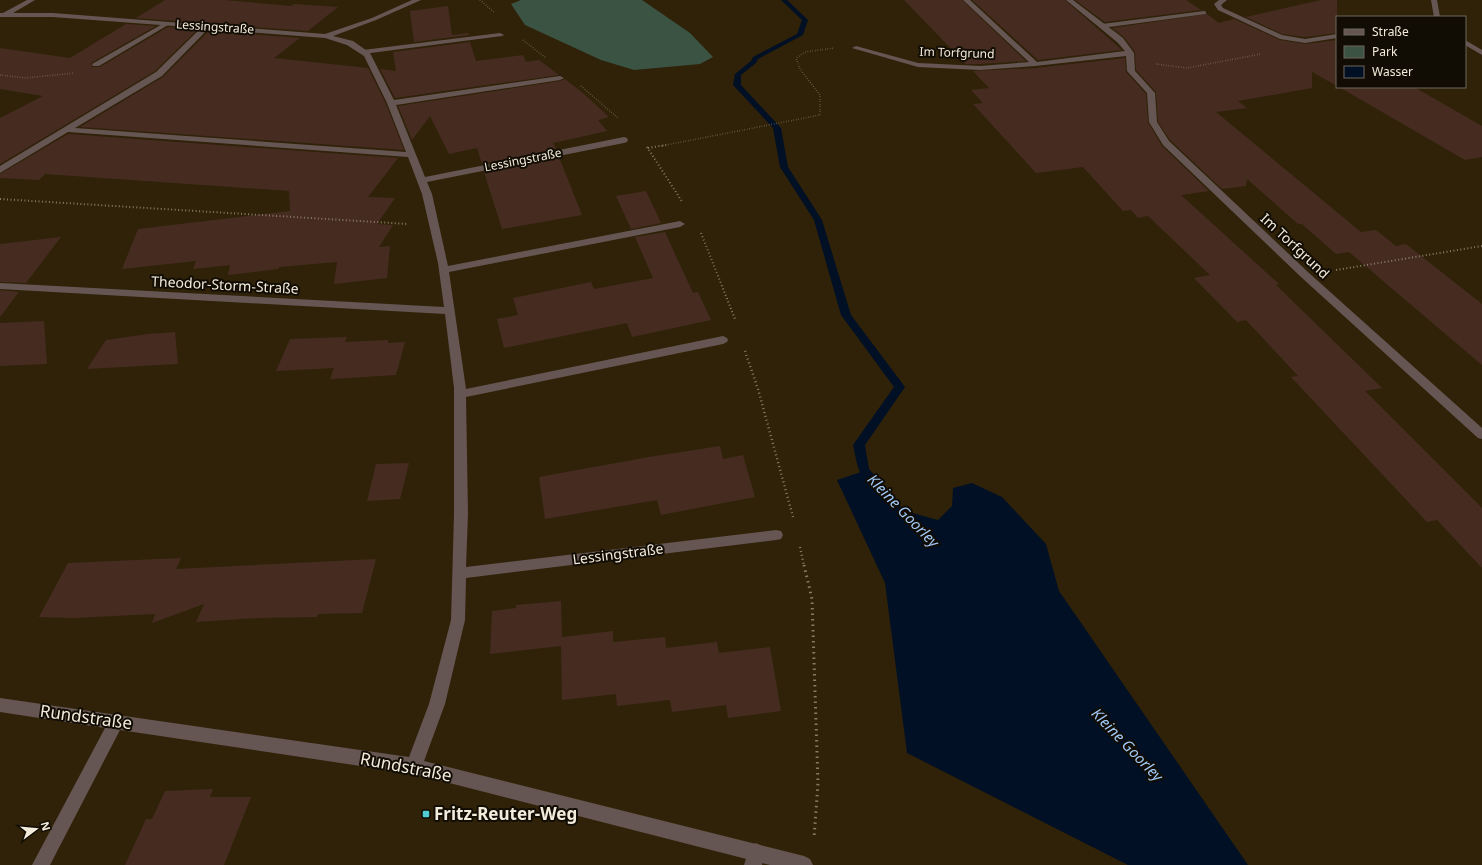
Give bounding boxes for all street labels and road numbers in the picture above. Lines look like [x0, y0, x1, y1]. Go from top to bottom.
street label: Lessingstraße [175, 15, 255, 38]
street label: Im Torfgrund [919, 43, 995, 62]
street label: Lessingstraße [483, 144, 563, 175]
street label: Im Torfgrund [1257, 209, 1334, 282]
street label: Theodor-Storm-Straße [151, 271, 299, 298]
street label: Lessingstraße [571, 538, 665, 569]
street label: Rundstraße [38, 699, 134, 734]
street label: Rundstraße [358, 746, 454, 787]

